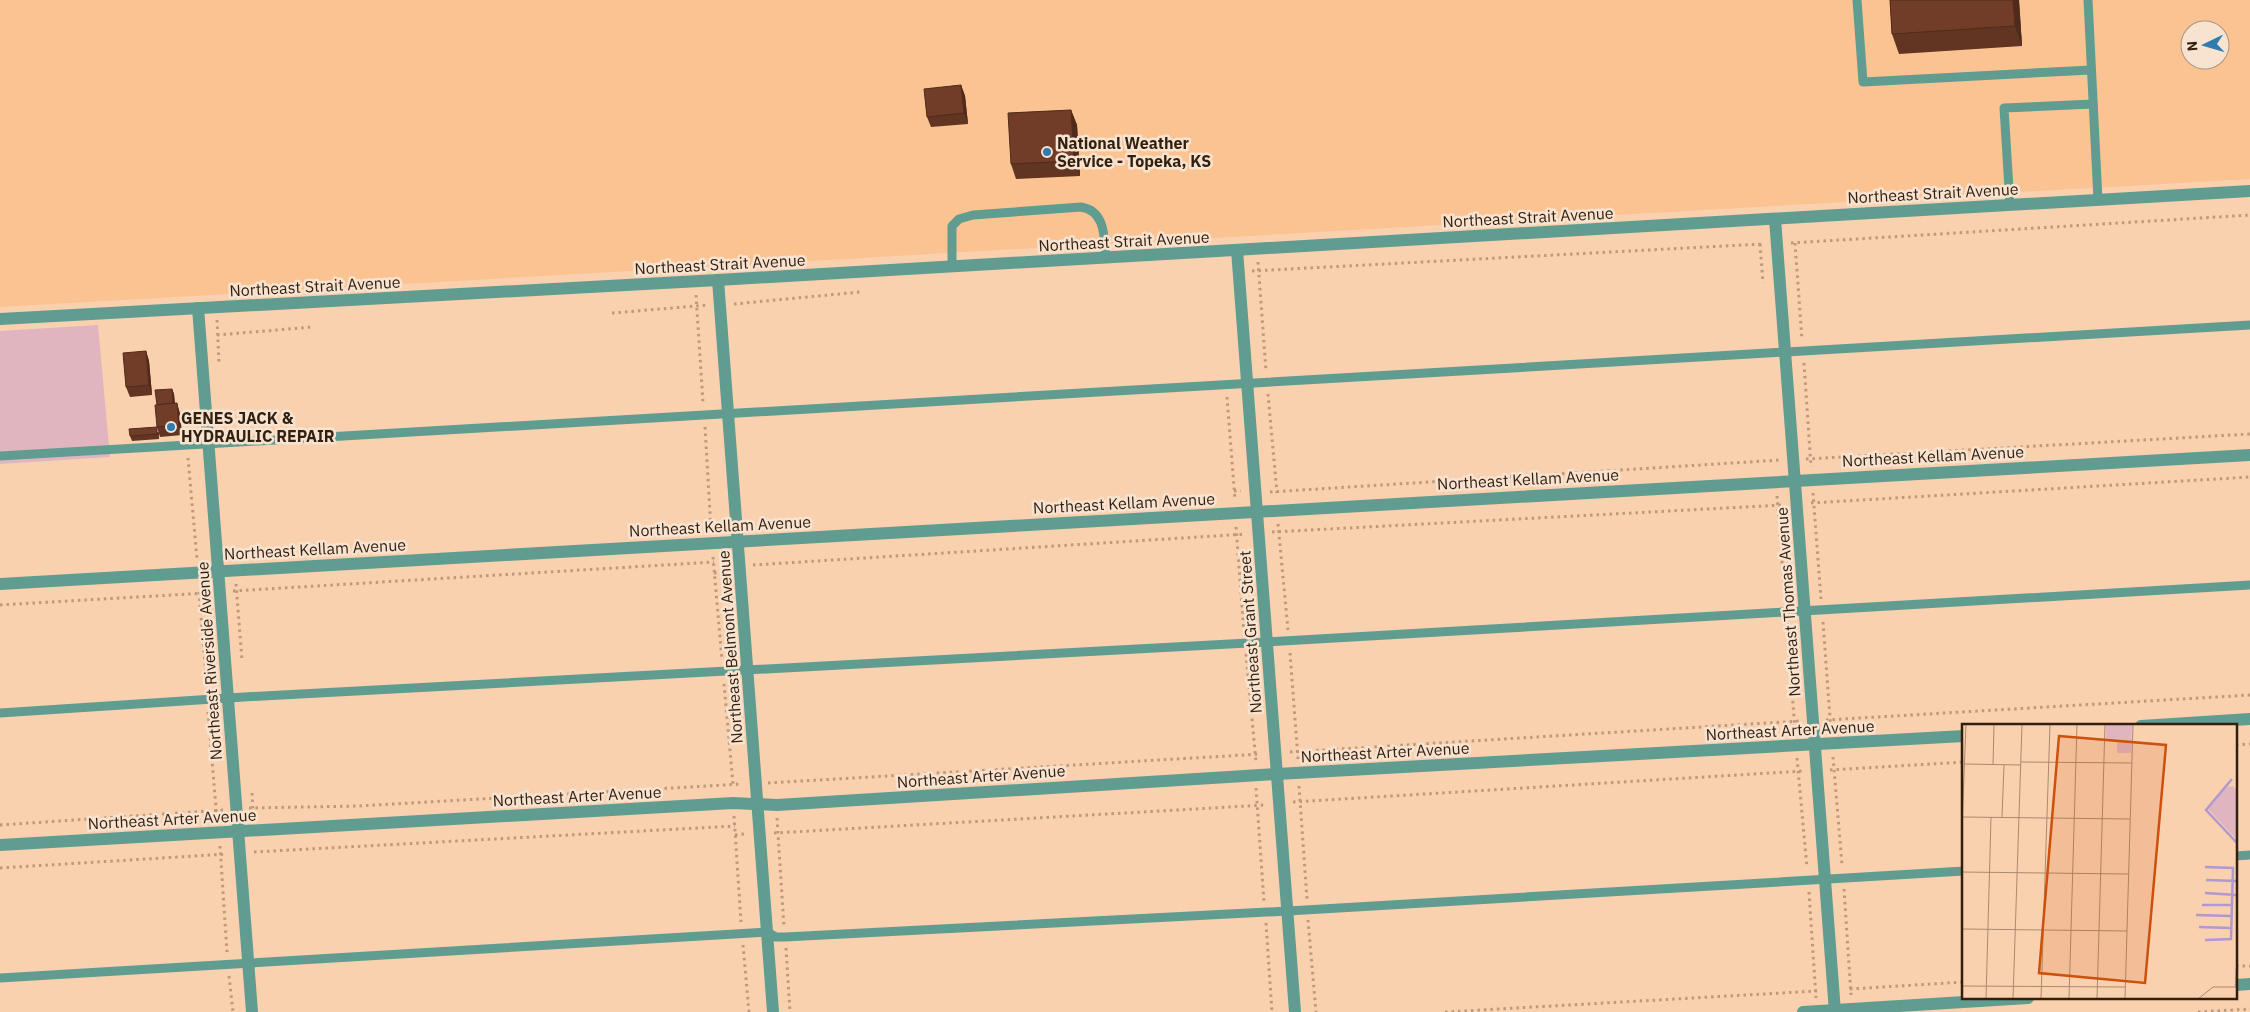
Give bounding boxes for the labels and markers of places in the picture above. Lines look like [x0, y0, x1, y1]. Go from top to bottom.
place label: National Weather Service - Topeka, KS [1057, 133, 1211, 171]
marker: National Weather Service - Topeka, KS [1041, 146, 1053, 158]
place label: GENES JACK & HYDRAULIC REPAIR [181, 408, 335, 446]
marker: GENES JACK & HYDRAULIC REPAIR [165, 421, 177, 433]

